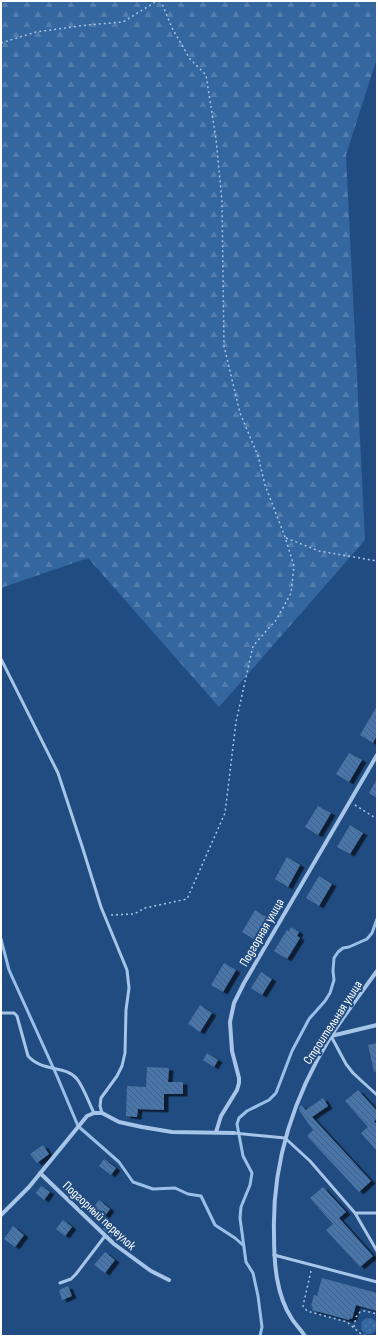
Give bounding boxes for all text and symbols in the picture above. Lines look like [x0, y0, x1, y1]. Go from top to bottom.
street label: Подгорная улица [236, 896, 288, 969]
street label: Строительная улица [300, 978, 366, 1068]
street label: Подгорный переулок [59, 1178, 139, 1254]

